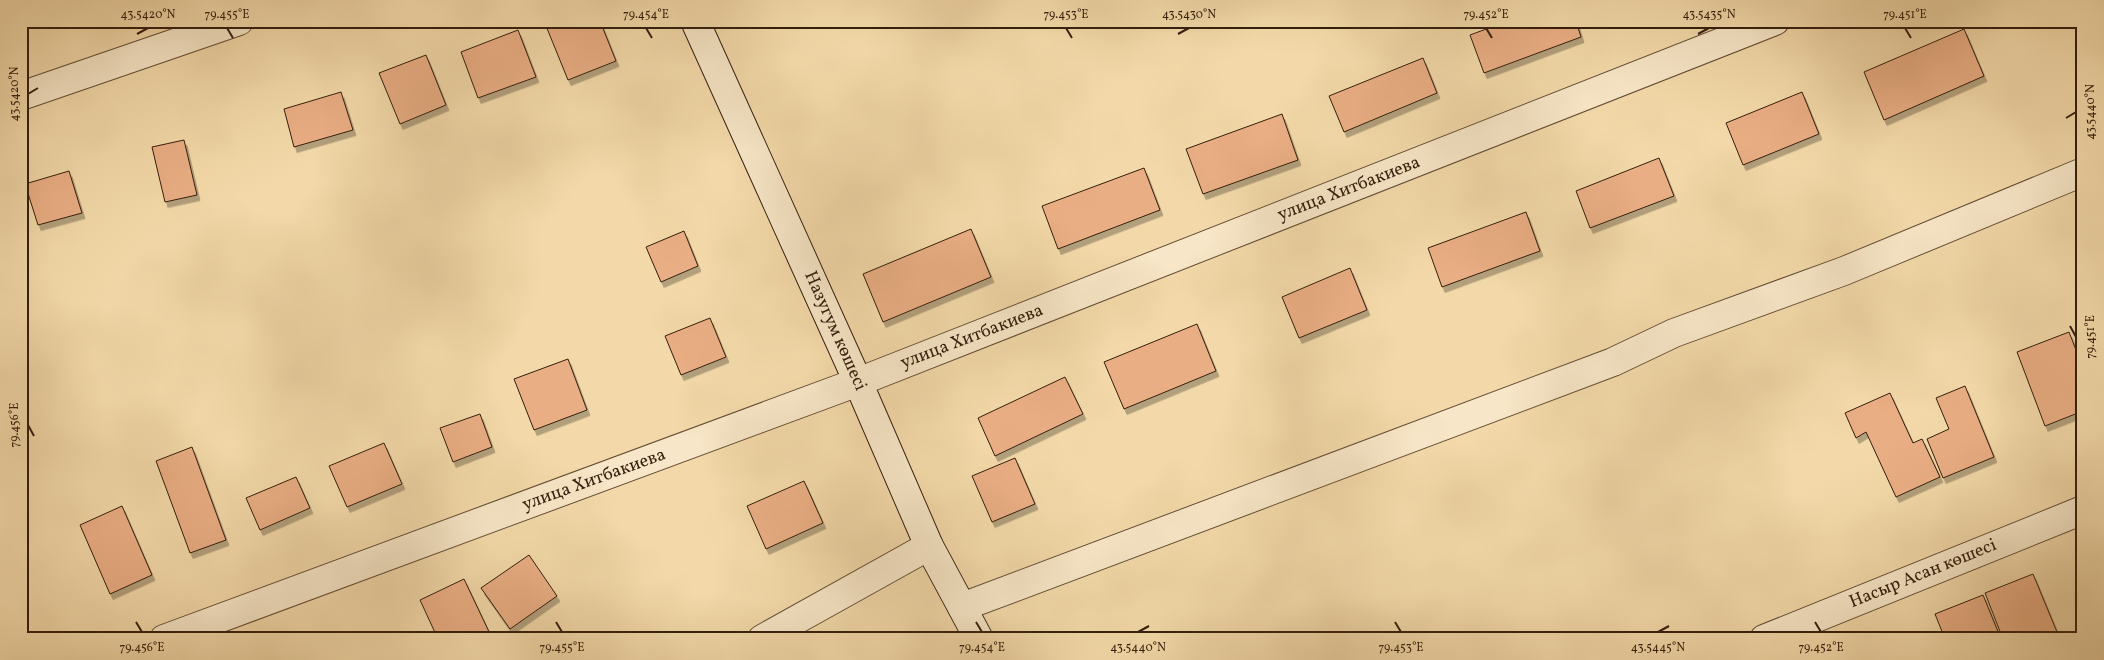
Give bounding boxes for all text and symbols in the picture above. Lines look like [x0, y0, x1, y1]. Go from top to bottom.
text: 43.5420°N [120, 7, 176, 23]
text: 79.455°E [205, 7, 249, 23]
text: 79.454°E [623, 7, 669, 23]
text: 79.453°E [1043, 7, 1089, 23]
text: 43.5430°N [1162, 7, 1216, 23]
text: 79.452°E [1463, 7, 1509, 23]
text: 43.5435°N [1682, 7, 1736, 23]
text: 79.451°E [1883, 7, 1927, 23]
text: 43.5420°N [7, 66, 23, 122]
text: 43.5440°N [2083, 84, 2099, 140]
street label: улица Хитбакиева [1274, 150, 1424, 228]
street label: Назугум көшесі [797, 267, 873, 395]
street label: улица Хитбакиева [897, 298, 1047, 376]
text: 79.451°E [2083, 315, 2099, 359]
text: 79.456°E [7, 402, 23, 448]
street label: улица Хитбакиева [519, 442, 669, 518]
street label: Насыр Асан көшесі [1846, 533, 2000, 615]
text: 79.456°E [119, 640, 165, 656]
text: 79.455°E [540, 640, 584, 656]
text: 79.454°E [959, 640, 1005, 656]
text: 43.5440°N [1110, 640, 1166, 656]
text: 79.453°E [1378, 640, 1424, 656]
text: 43.5445°N [1631, 640, 1685, 656]
text: 79.452°E [1798, 640, 1844, 656]

